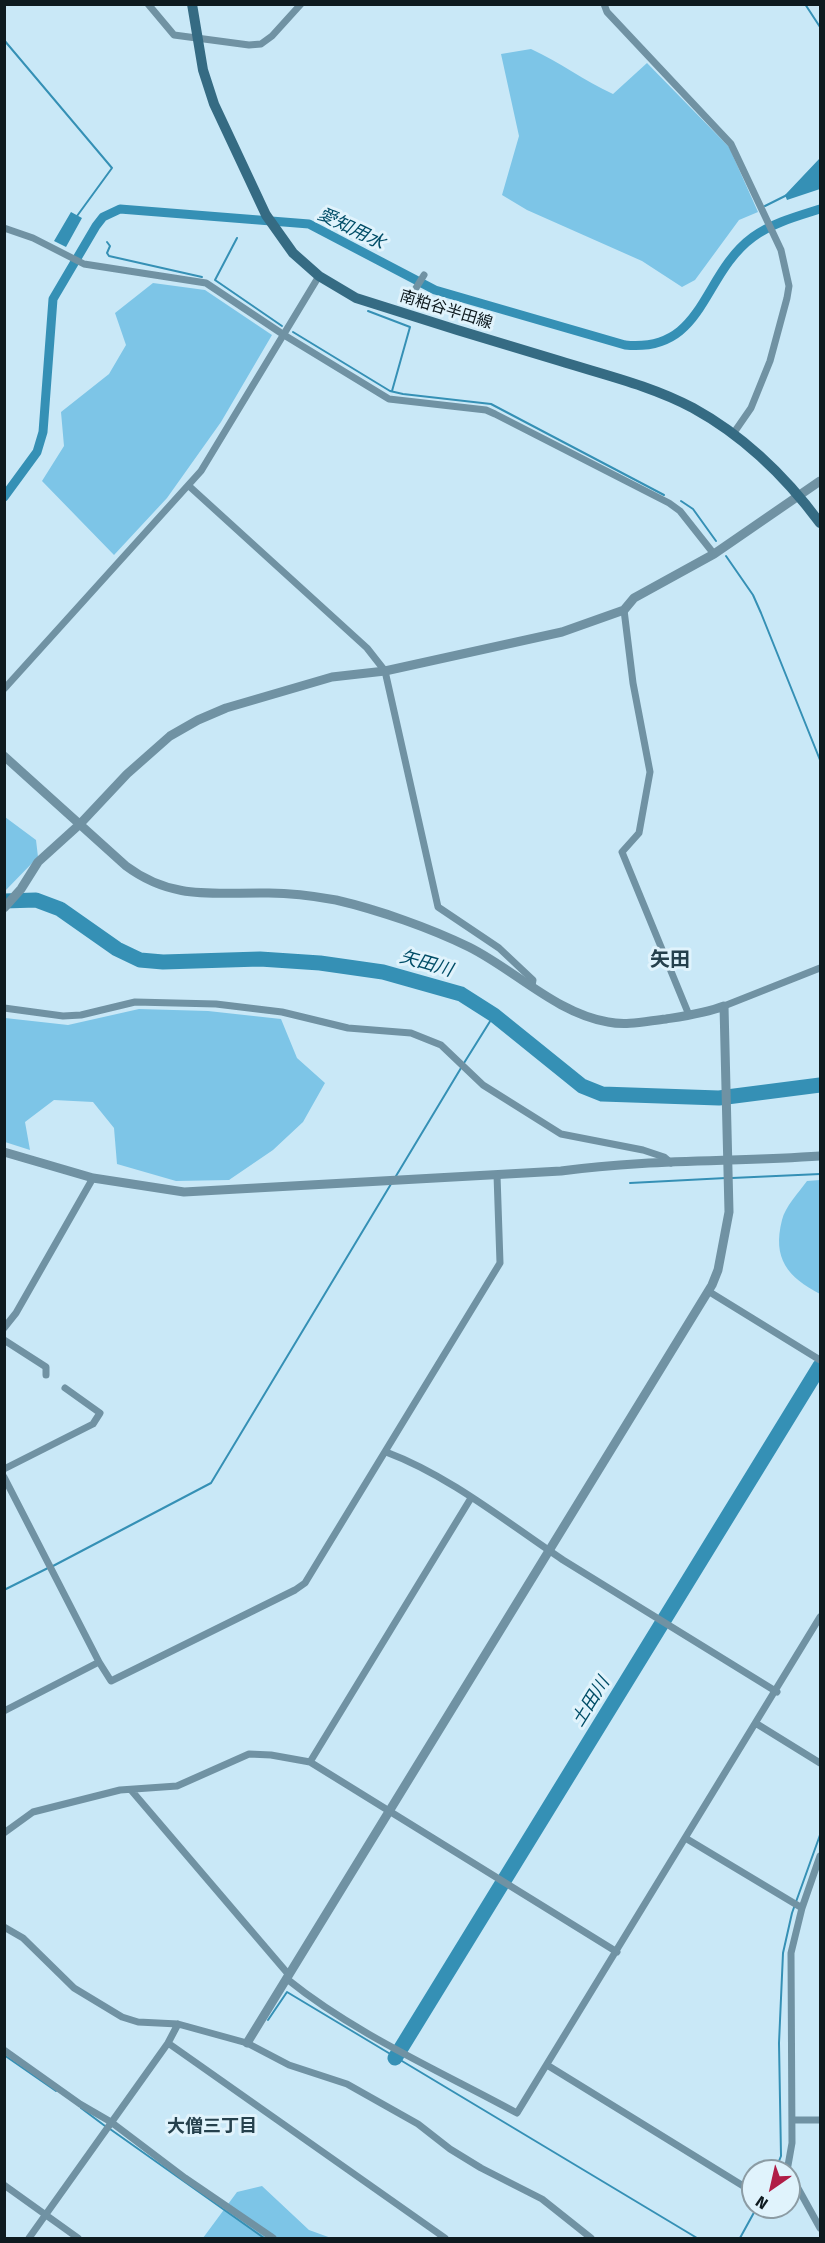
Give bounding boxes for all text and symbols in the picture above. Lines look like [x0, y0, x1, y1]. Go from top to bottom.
water label: 愛知用水 [314, 204, 388, 254]
street label: 南粕谷半田線 [397, 287, 495, 333]
water label: 矢田川 [397, 946, 455, 982]
district label: 矢田 [650, 948, 690, 972]
water label: 土田川 [568, 1673, 614, 1731]
district label: 大僧三丁目 [167, 2116, 257, 2138]
north arrow [741, 2159, 801, 2219]
text: N [752, 2192, 771, 2214]

